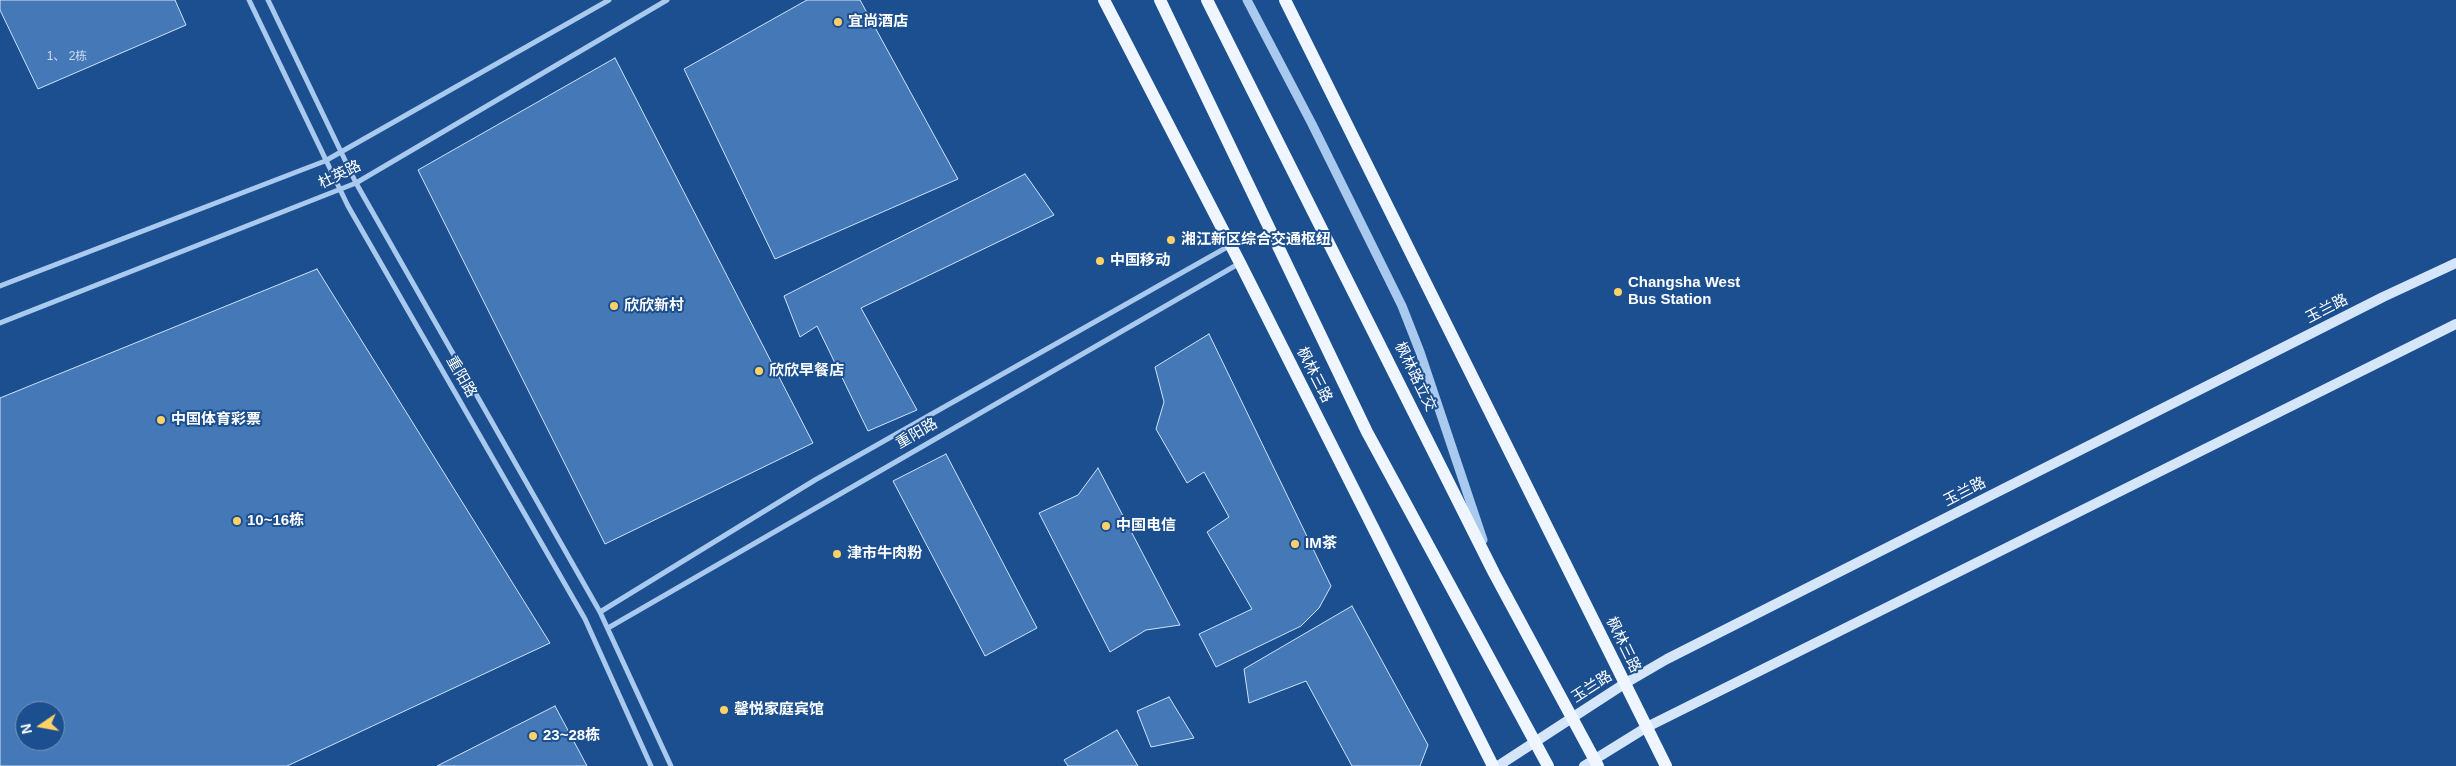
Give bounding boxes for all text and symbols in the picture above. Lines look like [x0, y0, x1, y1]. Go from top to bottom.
place label: 宜尚酒店 [848, 13, 908, 31]
marker: 宜尚酒店 [832, 16, 844, 28]
house number: 1、 2栋 [47, 50, 87, 64]
street label: 杜英路 [316, 157, 364, 193]
place label: 湘江新区综合交通枢纽 [1181, 231, 1331, 249]
marker: 湘江新区综合交通枢纽 [1165, 234, 1177, 246]
place label: 中国移动 [1110, 252, 1170, 270]
marker: 中国移动 [1094, 255, 1106, 267]
place label: Changsha West Bus Station [1628, 274, 1740, 309]
marker: Changsha West Bus Station [1612, 286, 1624, 298]
street label: 玉兰路 [2303, 291, 2351, 327]
place label: 欣欣新村 [624, 297, 684, 315]
marker: 欣欣新村 [608, 300, 620, 312]
street label: 枫林路立交 [1390, 339, 1440, 415]
street label: 枫林三路 [1292, 344, 1336, 406]
street label: 重阳路 [442, 353, 480, 401]
place label: 欣欣早餐店 [769, 362, 844, 380]
marker: 欣欣早餐店 [753, 365, 765, 377]
place label: 中国体育彩票 [171, 411, 261, 429]
marker: 中国体育彩票 [155, 414, 167, 426]
street label: 重阳路 [893, 415, 941, 453]
street label: 玉兰路 [1941, 474, 1989, 510]
place label: 10~16栋 [247, 512, 304, 530]
marker: 10~16栋 [231, 515, 243, 527]
place label: 中国电信 [1116, 517, 1176, 535]
marker: 中国电信 [1100, 520, 1112, 532]
place label: IM茶 [1305, 535, 1337, 553]
marker: IM茶 [1289, 538, 1301, 550]
place label: 津市牛肉粉 [847, 545, 922, 563]
marker: 津市牛肉粉 [831, 548, 843, 560]
street label: 枫林三路 [1602, 614, 1644, 676]
street label: 玉兰路 [1568, 667, 1616, 707]
north arrow [15, 701, 65, 751]
place label: 馨悦家庭宾馆 [734, 701, 824, 719]
marker: 馨悦家庭宾馆 [718, 704, 730, 716]
text: N [17, 722, 35, 736]
place label: 23~28栋 [543, 727, 600, 745]
marker: 23~28栋 [527, 730, 539, 742]

